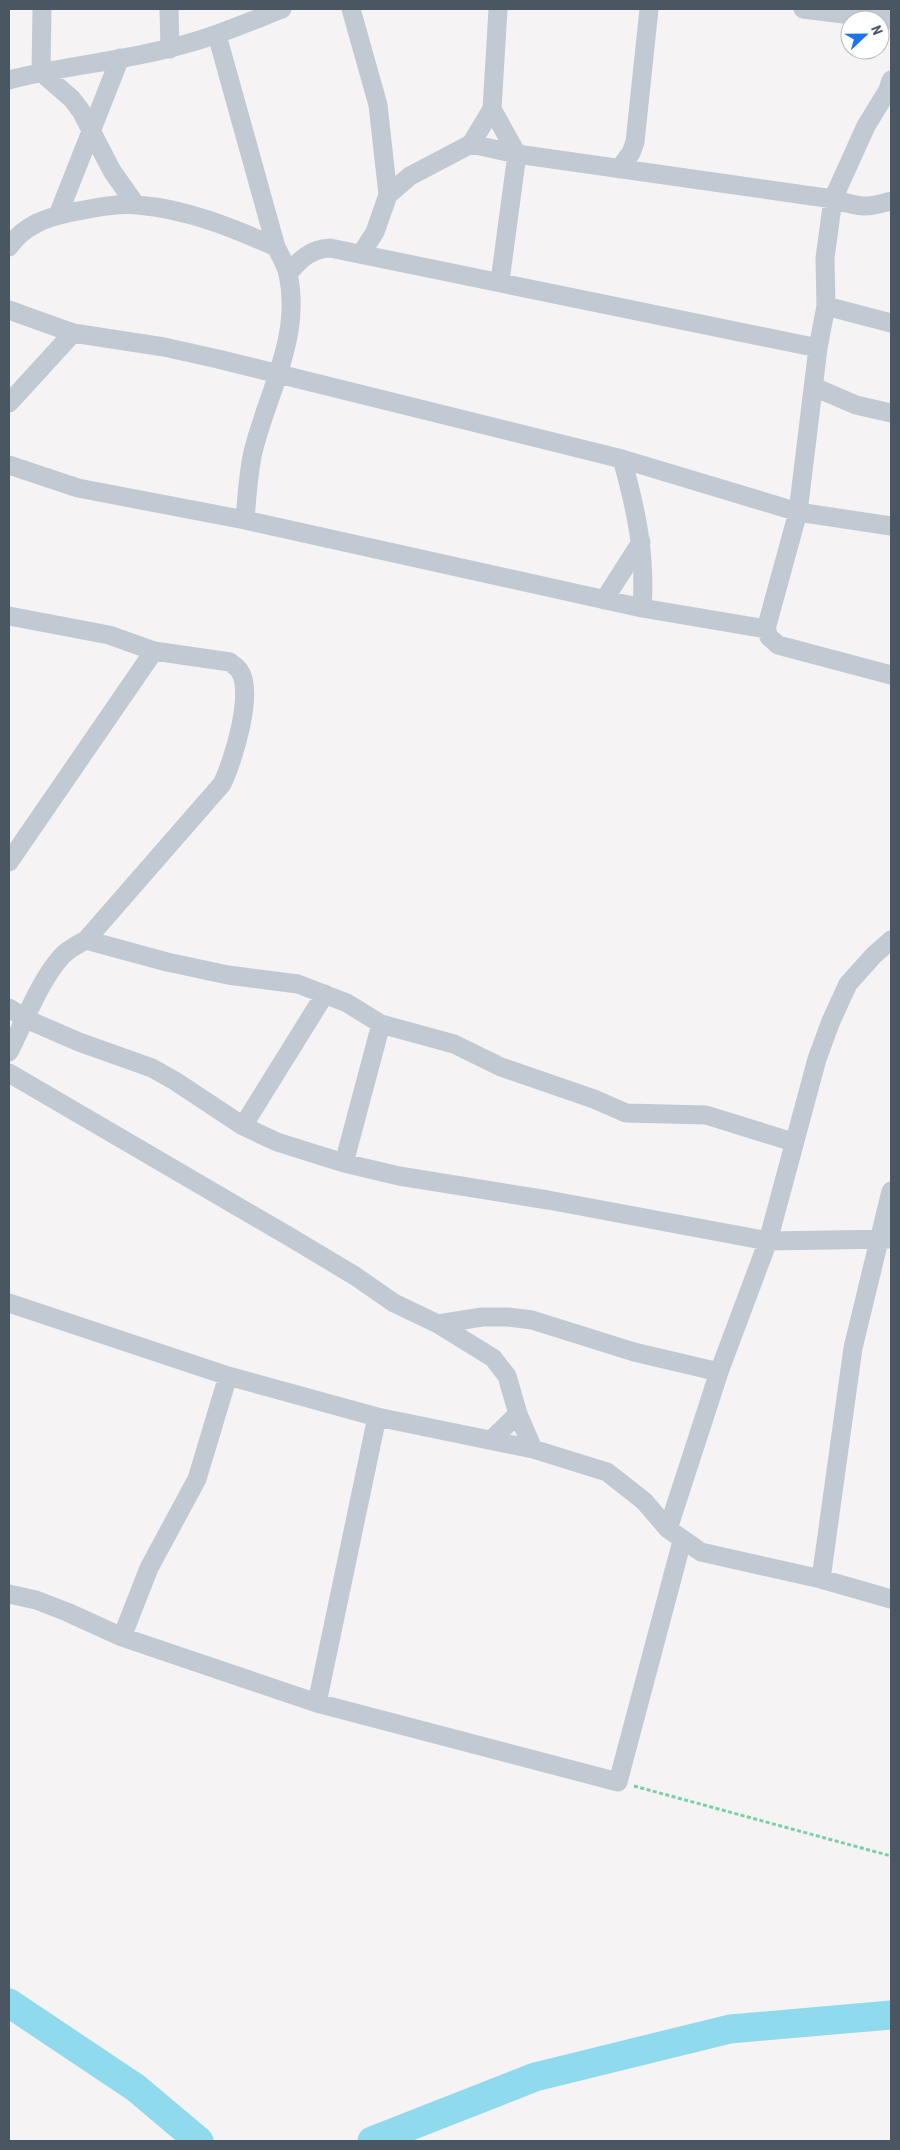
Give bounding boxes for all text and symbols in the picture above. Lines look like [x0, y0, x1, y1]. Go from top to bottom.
north arrow [840, 10, 890, 60]
text: N [868, 23, 886, 37]

